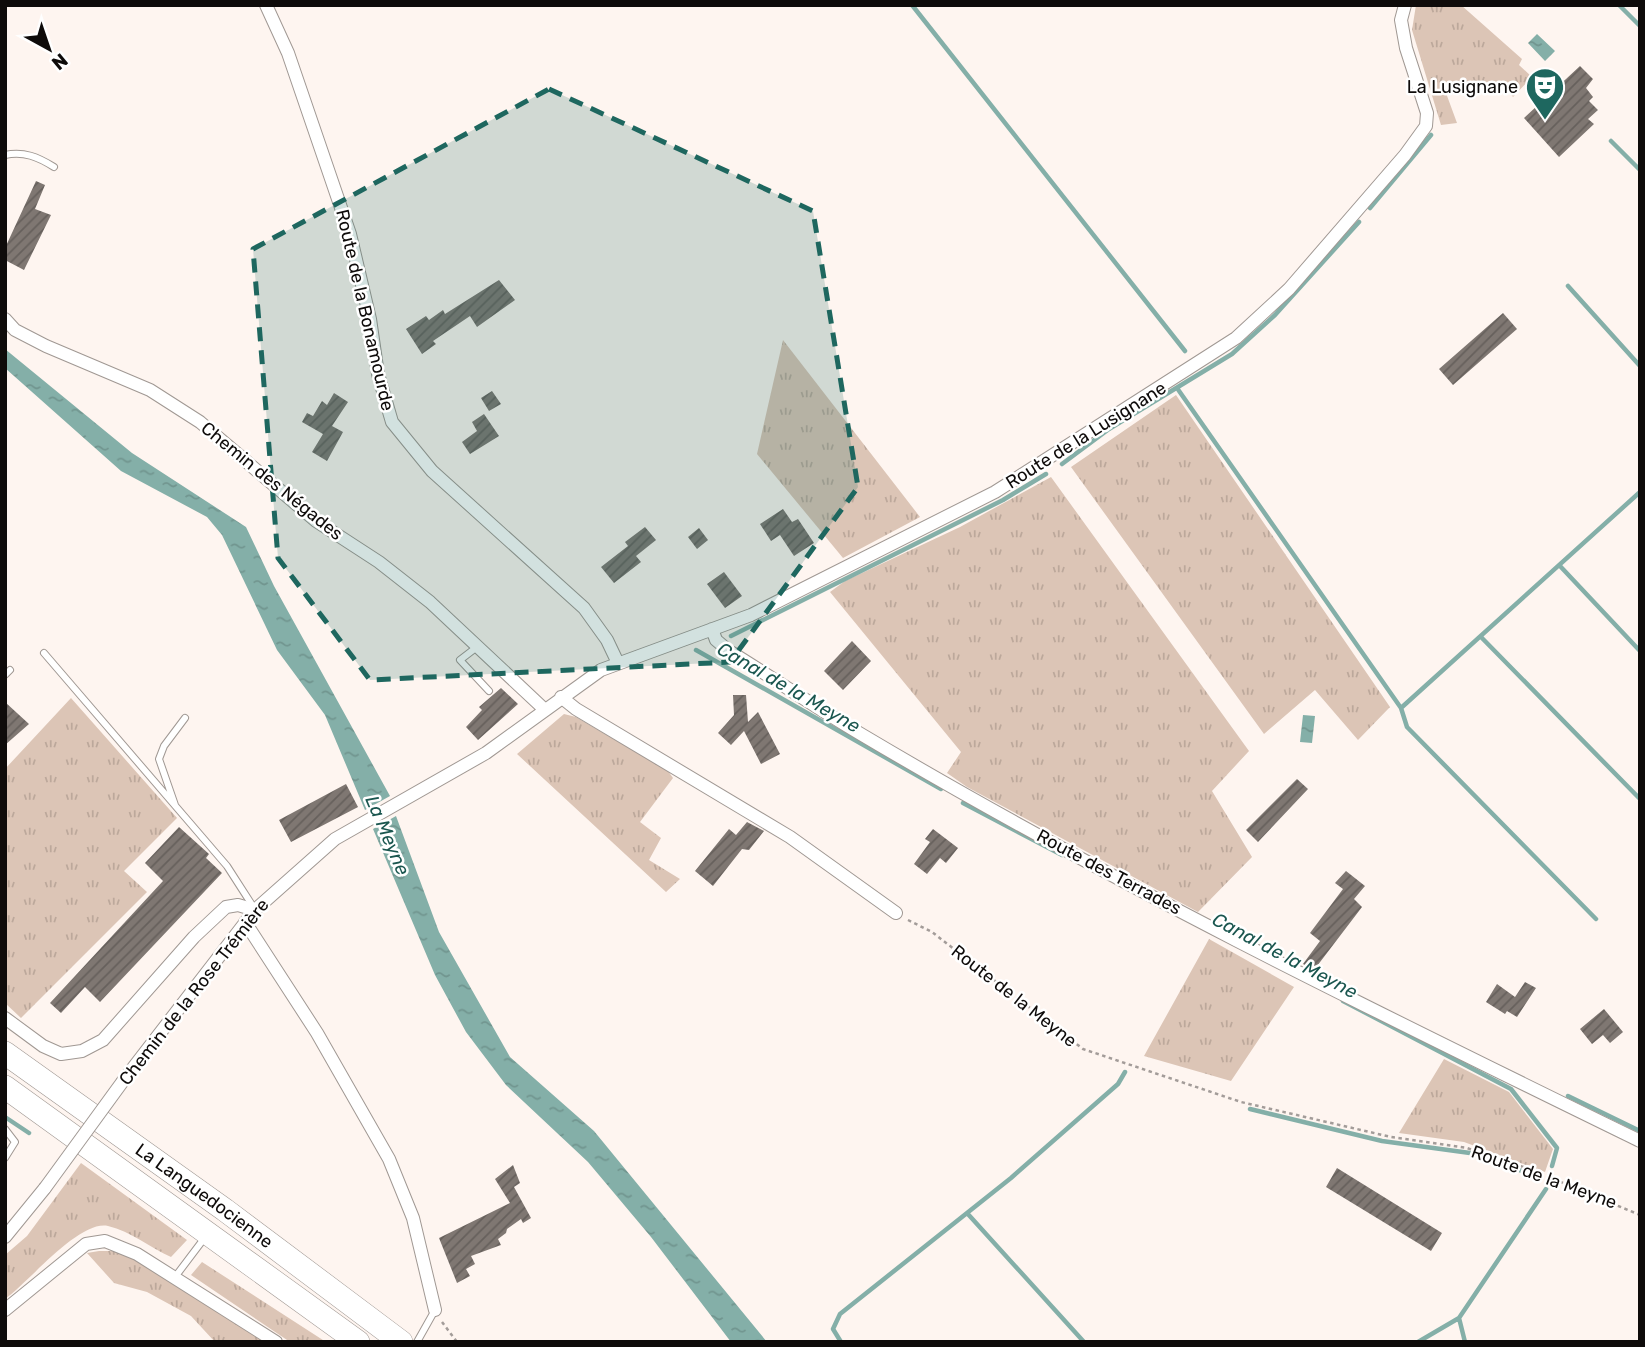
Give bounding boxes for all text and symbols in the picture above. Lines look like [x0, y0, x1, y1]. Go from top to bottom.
north arrow [14, 14, 84, 84]
text: N [47, 48, 72, 75]
theatre icon: La Lusignane [1524, 66, 1566, 121]
place label: La Lusignane [1407, 76, 1518, 98]
street label: Route de la Bonamourde [331, 207, 399, 413]
street label: Route de la Lusignane [1002, 377, 1170, 493]
street label: Chemin des Négades [197, 417, 347, 545]
water label: Canal de la Meyne [713, 637, 865, 738]
water label: La Meyne [360, 792, 415, 879]
street label: Route des Terrades [1033, 825, 1185, 919]
street label: Chemin de la Rose Trémière [114, 894, 274, 1090]
water label: Canal de la Meyne [1208, 908, 1362, 1004]
street label: Route de la Meyne [947, 940, 1081, 1052]
street label: La Languedocienne [131, 1139, 277, 1253]
street label: Route de la Meyne [1468, 1140, 1620, 1214]

